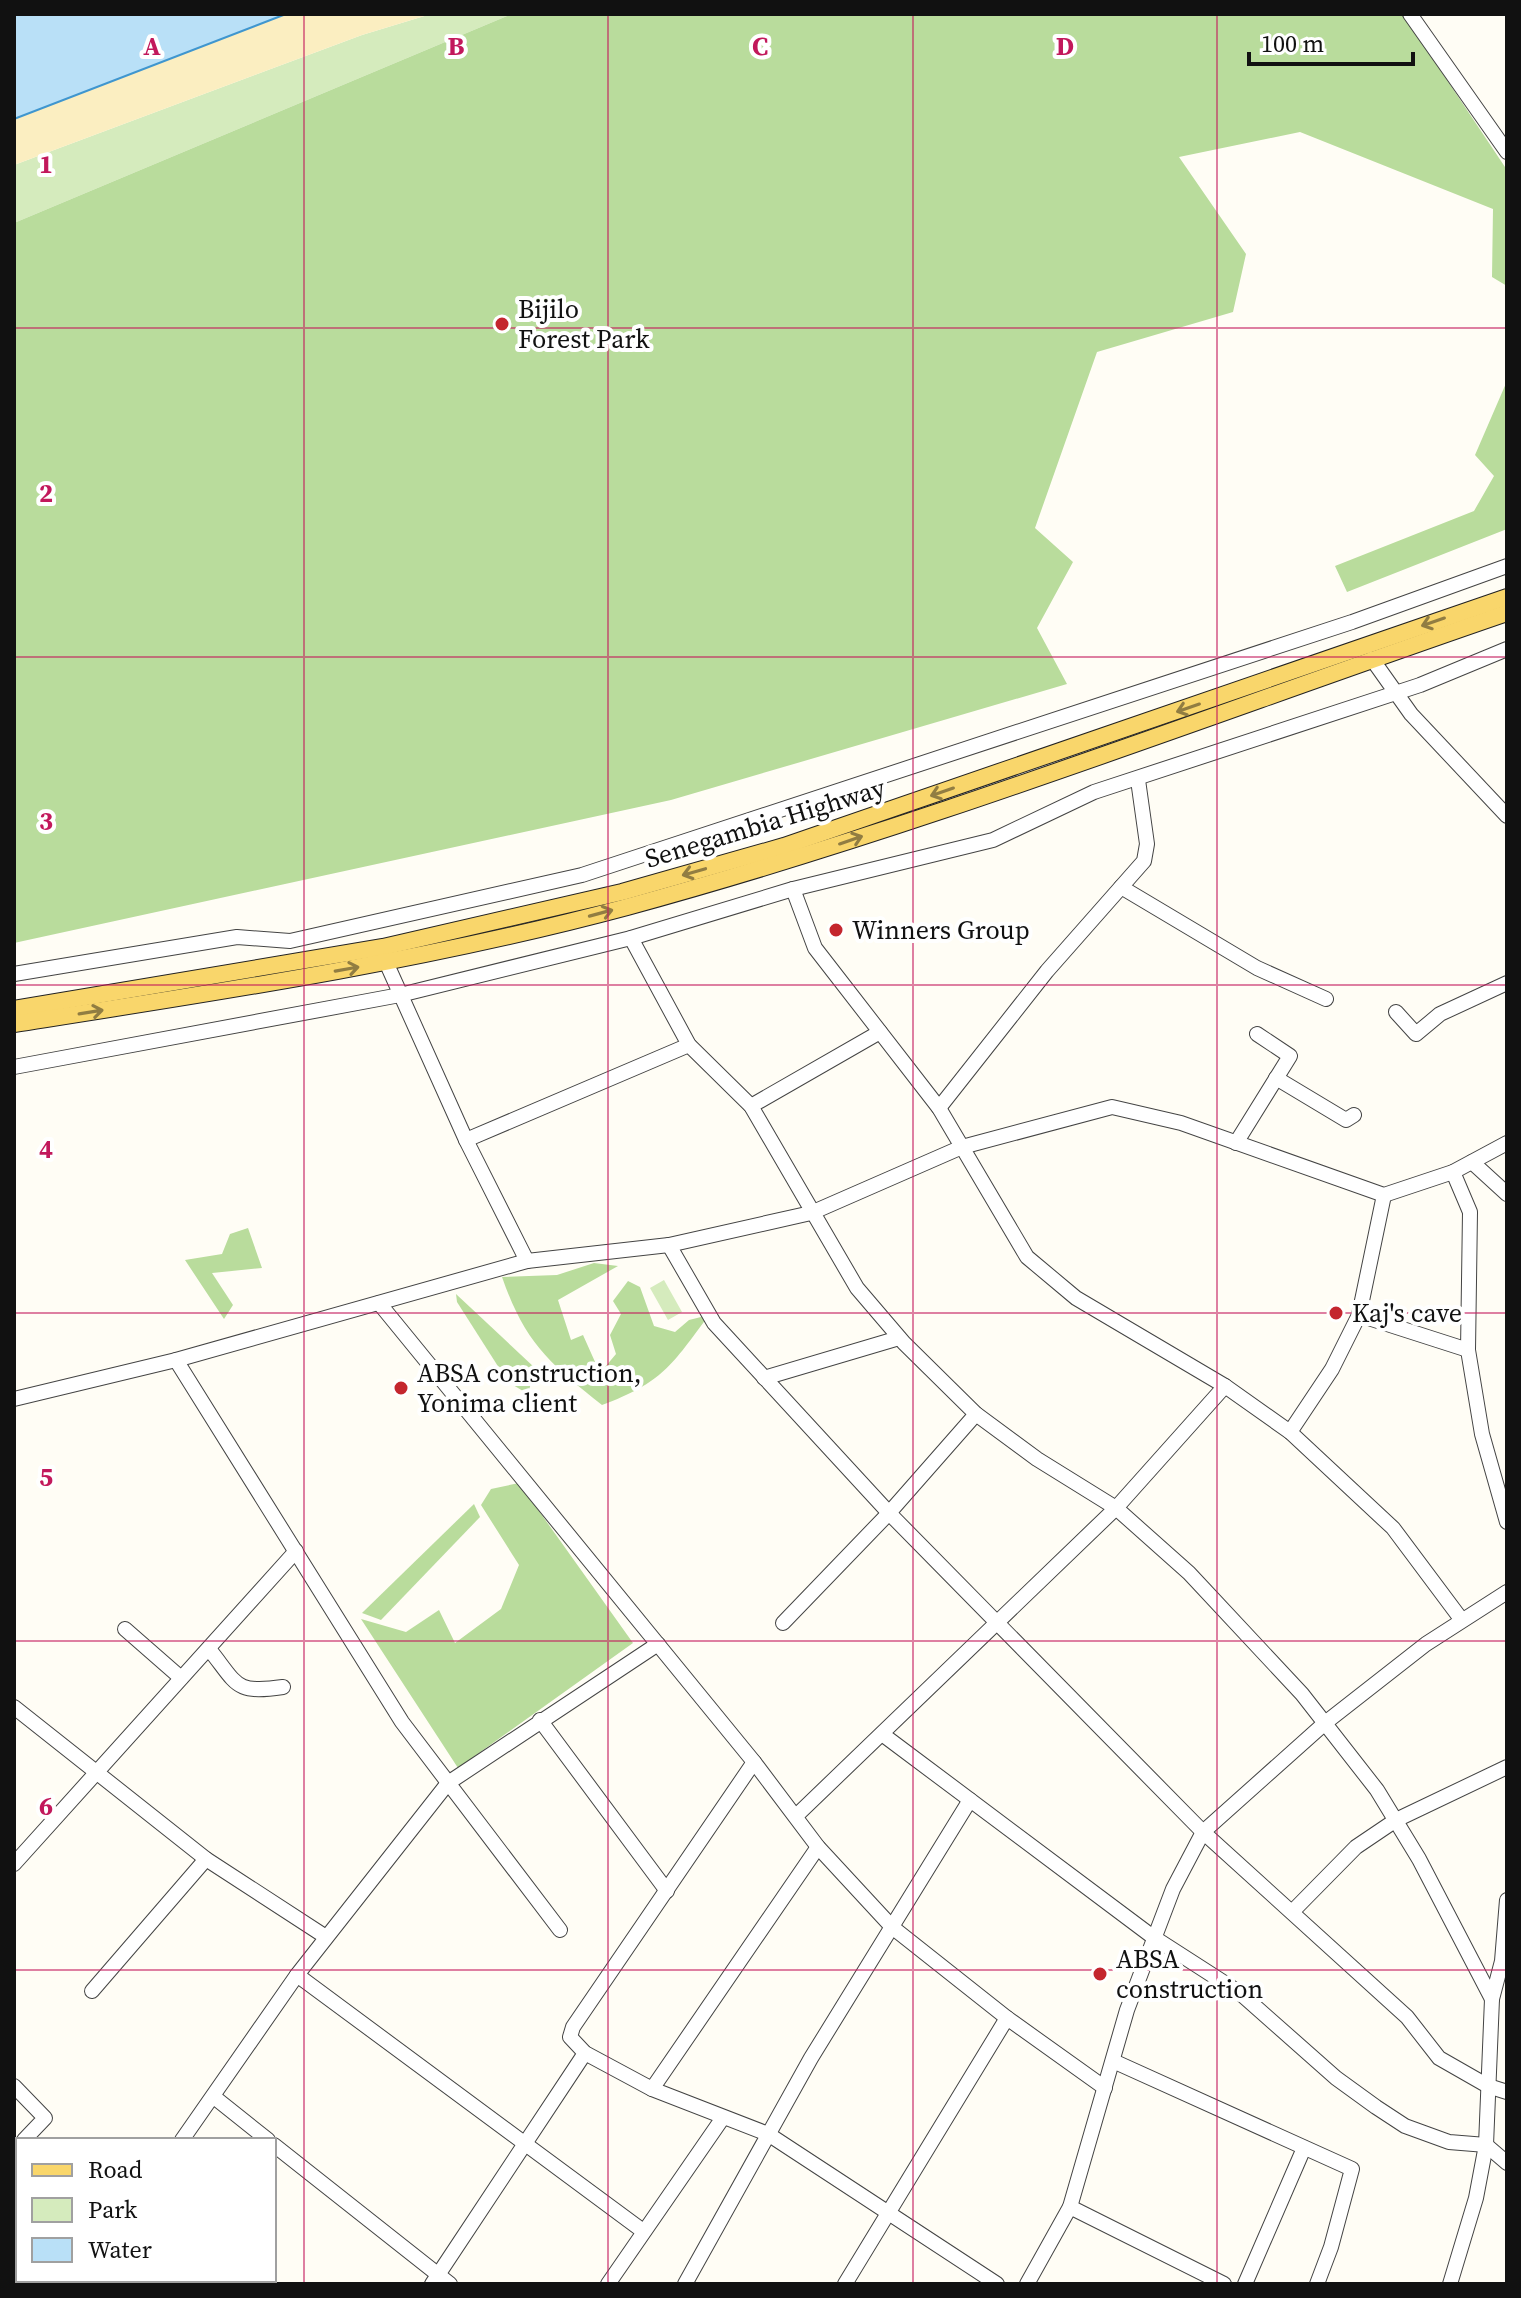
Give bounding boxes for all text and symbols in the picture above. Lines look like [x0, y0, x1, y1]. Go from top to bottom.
scale bar [1249, 16, 1413, 66]
text: 100 m [1261, 27, 1324, 60]
text: A [143, 28, 161, 64]
text: B [448, 28, 465, 64]
text: C [752, 28, 768, 64]
text: D [1056, 28, 1074, 64]
text: 1 [39, 146, 53, 182]
place label: Bijilo Forest Park [518, 291, 650, 357]
marker: Bijilo Forest Park [493, 315, 511, 333]
text: 2 [39, 475, 53, 511]
one-way arrow [1421, 616, 1446, 631]
one-way arrow [1176, 702, 1201, 717]
street label: Senegambia Highway [641, 769, 890, 877]
one-way arrow [930, 786, 955, 801]
text: 3 [39, 803, 53, 839]
one-way arrow [838, 831, 863, 846]
one-way arrow [682, 865, 708, 880]
one-way arrow [588, 905, 614, 920]
place label: Winners Group [852, 912, 1030, 948]
marker: Winners Group [827, 921, 845, 939]
one-way arrow [334, 960, 360, 975]
one-way arrow [78, 1004, 103, 1019]
text: 4 [39, 1131, 53, 1167]
place label: Kaj's cave [1352, 1295, 1462, 1331]
marker: Kaj's cave [1327, 1304, 1345, 1322]
place label: ABSA construction, Yonima client [417, 1355, 642, 1421]
marker: ABSA construction, Yonima client [392, 1379, 410, 1397]
text: 5 [39, 1459, 53, 1495]
text: 6 [39, 1788, 53, 1824]
place label: ABSA construction [1116, 1941, 1263, 2007]
marker: ABSA construction [1091, 1965, 1109, 1983]
legend [16, 2138, 276, 2282]
text: Road [88, 2153, 143, 2186]
text: Park [88, 2193, 138, 2226]
text: Water [88, 2233, 152, 2266]

